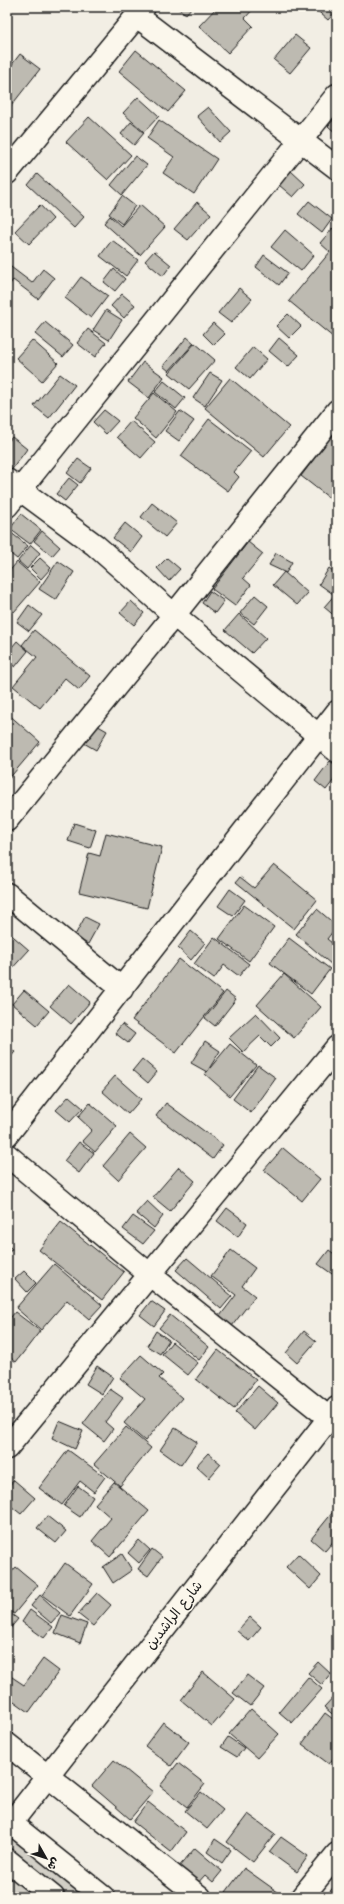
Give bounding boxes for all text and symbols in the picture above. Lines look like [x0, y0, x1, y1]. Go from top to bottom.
street label: شارع الراشدين [142, 1577, 207, 1653]
north arrow [26, 1838, 66, 1878]
text: ش [45, 1855, 62, 1873]

